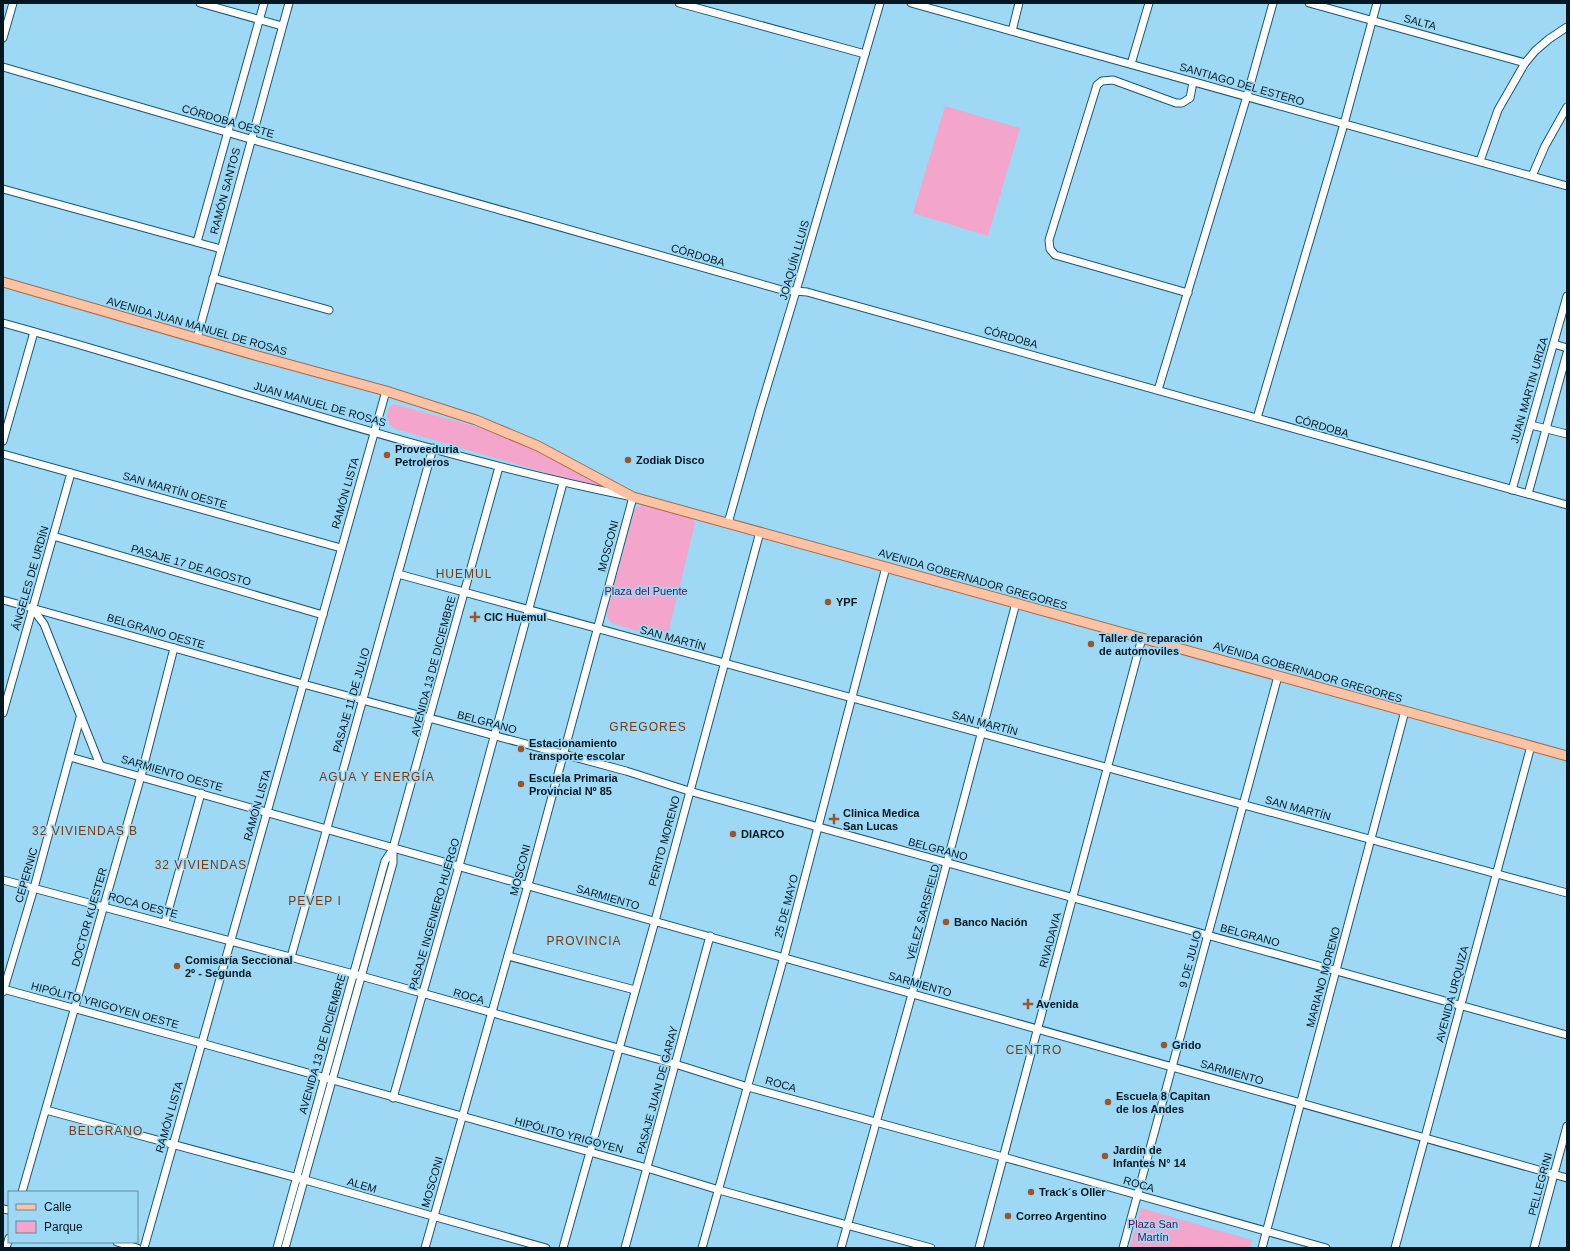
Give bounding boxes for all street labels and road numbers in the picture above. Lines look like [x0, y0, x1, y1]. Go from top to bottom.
street label: SALTA [1402, 12, 1438, 32]
street label: SANTIAGO DEL ESTERO [1178, 60, 1306, 108]
street label: CÓRDOBA OESTE [181, 102, 275, 140]
street label: RAMÓN SANTOS [208, 146, 242, 236]
street label: JOAQUÍN LLUIS [777, 219, 811, 301]
street label: CÓRDOBA [670, 242, 727, 269]
street label: AVENIDA JUAN MANUEL DE ROSAS [105, 294, 289, 358]
street label: CÓRDOBA [983, 324, 1040, 351]
street label: JUAN MARTIN URIZA [1508, 335, 1550, 444]
street label: JUAN MANUEL DE ROSAS [252, 379, 388, 429]
street label: CÓRDOBA [1294, 413, 1351, 440]
street label: RAMÓN LISTA [329, 455, 361, 530]
street label: SAN MARTÍN OESTE [121, 469, 229, 511]
street label: MOSCONI [595, 519, 621, 573]
street label: ÁNGELES DE URDÍN [9, 524, 51, 632]
street label: PASAJE 17 DE AGOSTO [130, 542, 253, 588]
street label: AVENIDA GOBERNADOR GREGORES [877, 546, 1069, 612]
street label: AVENIDA 13 DE DICIEMBRE [408, 595, 458, 737]
street label: BELGRANO OESTE [106, 611, 206, 651]
street label: SAN MARTÍN [639, 623, 707, 653]
street label: AVENIDA GOBERNADOR GREGORES [1212, 639, 1404, 705]
street label: PASAJE 11 DE JULIO [330, 646, 372, 754]
street label: BELGRANO [456, 708, 518, 736]
street label: SAN MARTÍN [951, 708, 1019, 738]
street label: SARMIENTO OESTE [120, 753, 224, 793]
street label: RAMÓN LISTA [241, 767, 273, 842]
street label: SAN MARTÍN [1264, 793, 1332, 823]
street label: PERITO MORENO [646, 794, 682, 888]
street label: BELGRANO [907, 835, 969, 863]
street label: PASAJE INGENIERO HUERGO [407, 836, 462, 991]
street label: MOSCONI [507, 843, 533, 897]
street label: CEPERNIC [12, 846, 40, 904]
street label: VÉLEZ SARSFIELD [904, 863, 942, 961]
street label: DOCTOR KUESTER [69, 866, 109, 968]
street label: 25 DE MAYO [772, 873, 800, 939]
street label: SARMIENTO [575, 882, 641, 912]
street label: ROCA OESTE [107, 890, 179, 920]
street label: RIVADAVIA [1037, 910, 1063, 969]
street label: BELGRANO [1219, 921, 1281, 949]
street label: MARIANO MORENO [1304, 925, 1342, 1029]
street label: 9 DE JULIO [1177, 929, 1204, 989]
street label: AVENIDA URQUIZA [1433, 944, 1471, 1044]
street label: SARMIENTO [887, 969, 953, 999]
street label: AVENIDA 13 DE DICIEMBRE [296, 973, 348, 1115]
street label: HIPÓLITO YRIGOYEN OESTE [30, 979, 180, 1031]
street label: ROCA [452, 986, 487, 1006]
street label: PASAJE JUAN DE GARAY [634, 1024, 680, 1155]
street label: SARMIENTO [1199, 1057, 1265, 1087]
street label: ROCA [764, 1074, 799, 1094]
street label: RAMÓN LISTA [153, 1079, 185, 1154]
street label: HIPÓLITO YRIGOYEN [513, 1115, 625, 1155]
street label: PELLEGRINI [1526, 1151, 1554, 1217]
street label: MOSCONI [419, 1155, 445, 1209]
street label: ROCA [1122, 1174, 1157, 1194]
street label: ALEM [346, 1175, 378, 1195]

